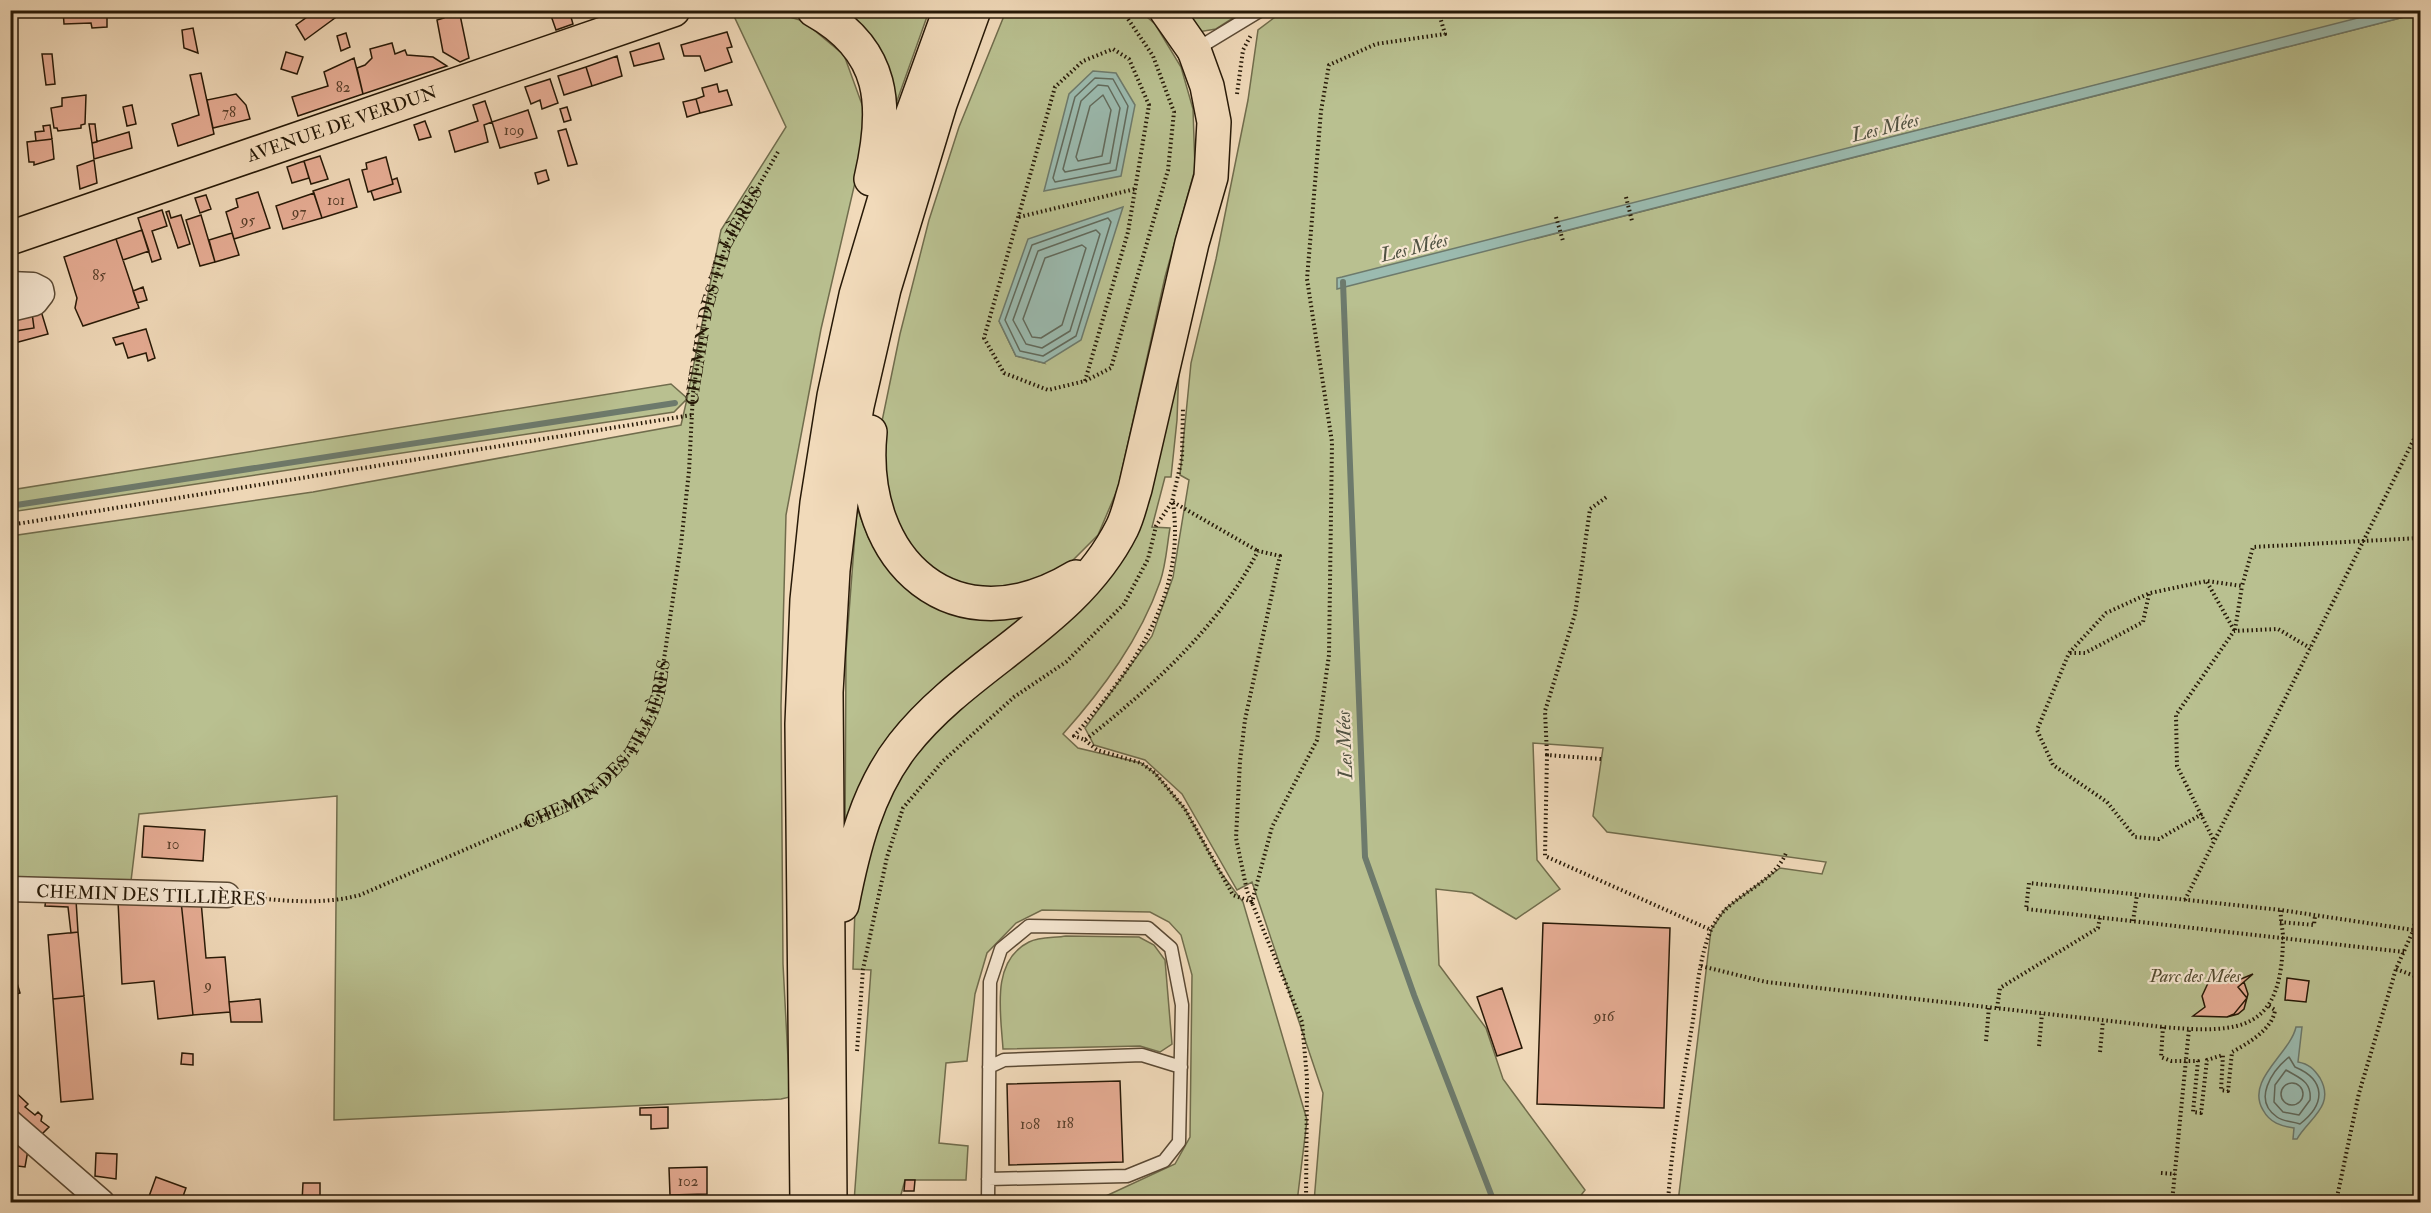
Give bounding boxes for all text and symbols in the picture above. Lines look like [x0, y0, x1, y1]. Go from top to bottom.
house number: 82 [336, 78, 351, 97]
street label: AVENUE DE VERDUN [243, 81, 440, 168]
house number: 78 [222, 103, 236, 122]
water label: Les Mées [1848, 107, 1922, 148]
house number: 109 [504, 121, 524, 140]
street label: CHEMIN DES TILLIÈRES [681, 182, 768, 406]
house number: 101 [327, 191, 345, 210]
house number: 97 [291, 203, 306, 222]
house number: 95 [240, 211, 256, 230]
water label: Les Mées [1377, 227, 1451, 268]
house number: 85 [92, 266, 106, 285]
street label: CHEMIN DES TILLIÈRES [520, 658, 676, 835]
water label: Les Mées [1331, 710, 1358, 781]
house number: 10 [167, 835, 179, 854]
street label: CHEMIN DES TILLIÈRES [36, 880, 266, 911]
park label: Parc des Mées [2148, 965, 2242, 988]
house number: 9 [203, 976, 212, 995]
house number: 916 [1593, 1007, 1616, 1026]
house number: 118 [1056, 1114, 1074, 1133]
house number: 108 [1020, 1115, 1040, 1134]
house number: 102 [678, 1172, 699, 1191]

